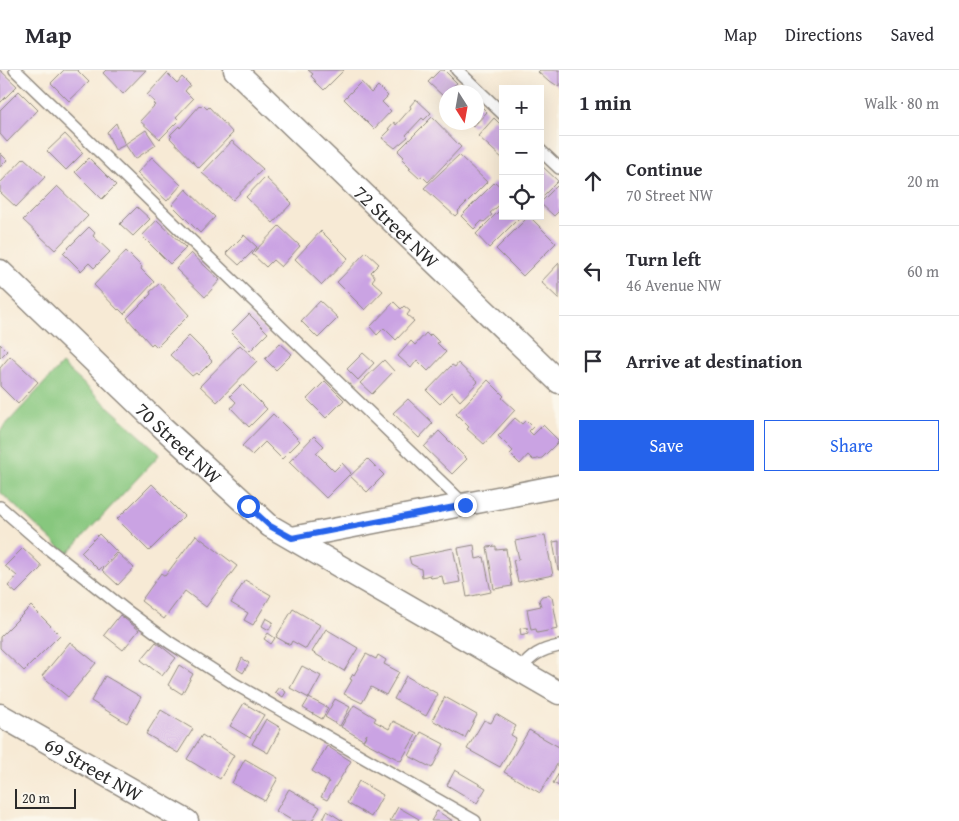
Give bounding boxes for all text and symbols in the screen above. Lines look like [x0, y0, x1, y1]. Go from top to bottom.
text: Map [25, 17, 72, 52]
text: Map [724, 21, 757, 48]
text: Directions [785, 21, 862, 48]
text: Saved [890, 21, 934, 48]
north arrow [439, 85, 484, 130]
map controls [499, 85, 544, 220]
button: + [499, 85, 544, 130]
text: 1 min [579, 87, 631, 118]
text: Walk · 80 m [864, 91, 939, 115]
button: − [499, 130, 544, 175]
text: Continue [626, 155, 703, 183]
icon: ahead [579, 167, 607, 195]
text: 20 m [907, 169, 939, 193]
button: locate [499, 175, 544, 220]
street label: 72 Street NW [348, 178, 446, 274]
text: 70 Street NW [626, 183, 713, 207]
text: Turn left [626, 245, 701, 273]
icon: left [579, 257, 607, 285]
text: 60 m [907, 259, 939, 283]
text: 46 Avenue NW [626, 273, 722, 297]
icon: arrive [579, 347, 607, 375]
text: Arrive at destination [626, 347, 802, 375]
street label: 70 Street NW [129, 395, 229, 490]
button: Save [579, 420, 754, 471]
button: Share [764, 420, 939, 471]
route end [454, 494, 477, 517]
route start [237, 495, 260, 518]
street label: 69 Street NW [39, 729, 148, 808]
scale bar [15, 786, 76, 809]
text: 20 m [22, 788, 50, 808]

